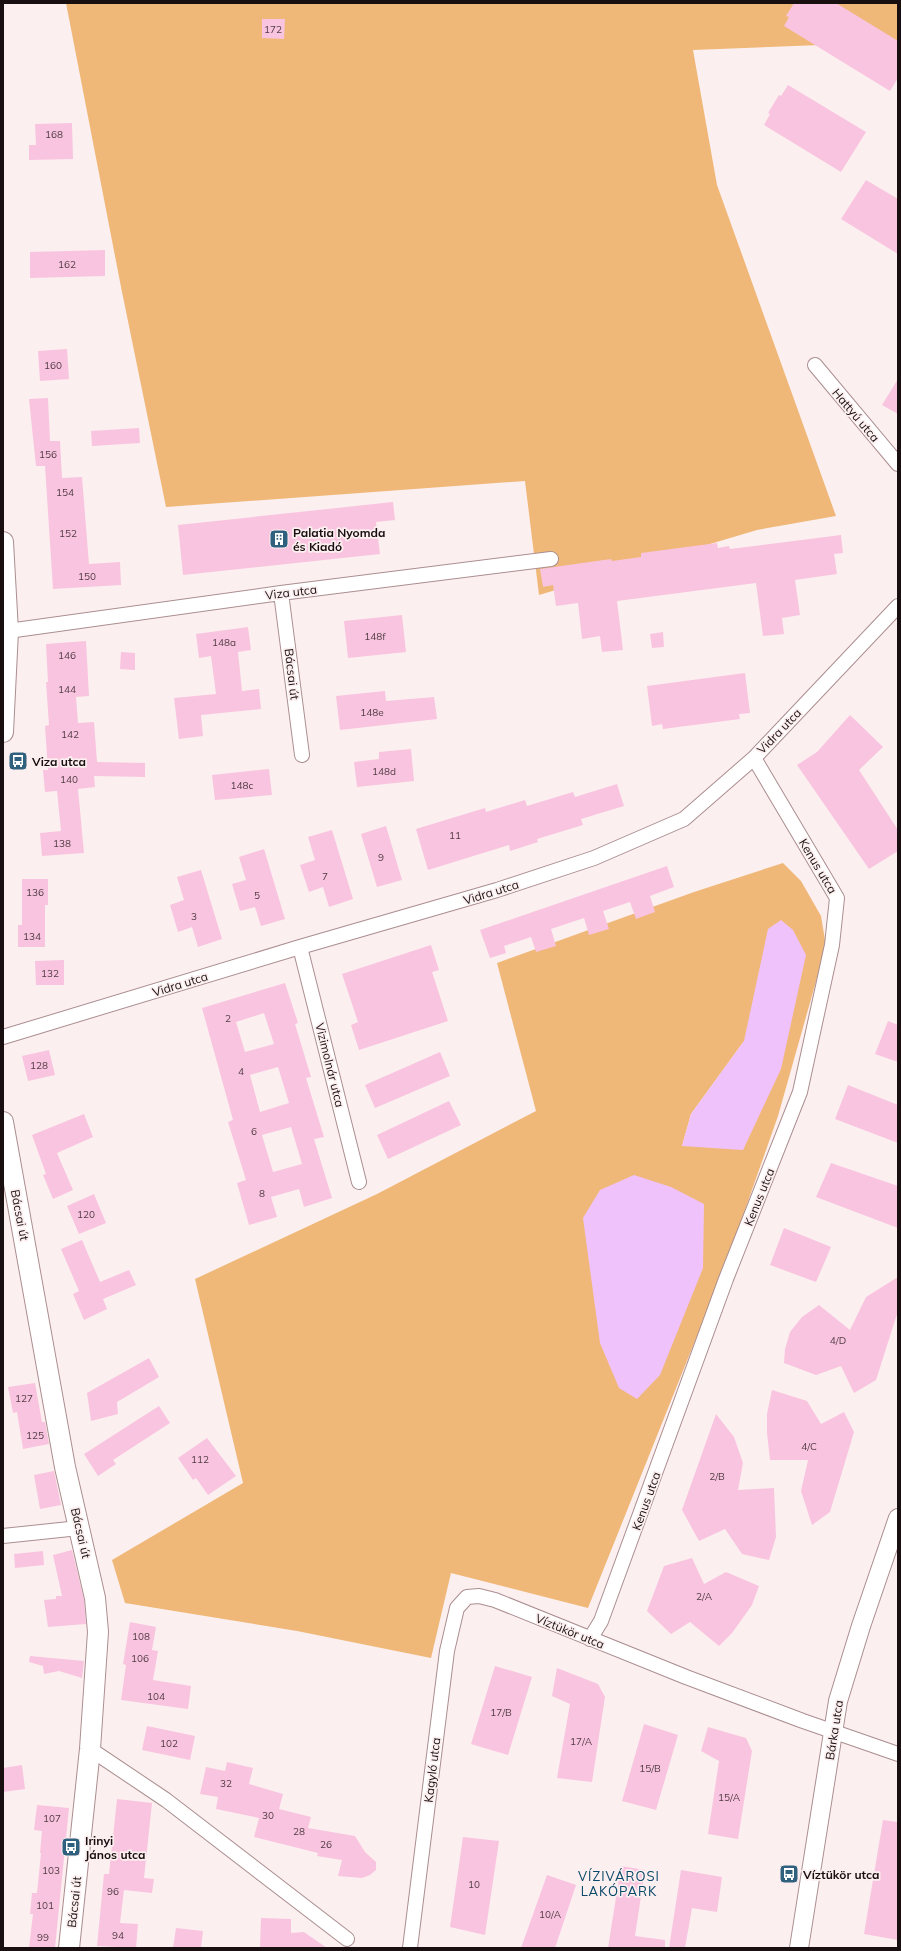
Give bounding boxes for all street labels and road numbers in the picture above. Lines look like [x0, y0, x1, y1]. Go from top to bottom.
street label: Hattyú utca [829, 385, 883, 445]
street label: Viza utca [264, 581, 318, 603]
street label: Bácsai út [281, 647, 303, 701]
street label: Vidra utca [754, 705, 804, 757]
street label: Kenus utca [796, 836, 840, 896]
street label: Vidra utca [461, 876, 521, 908]
street label: Vidra utca [150, 968, 210, 1000]
street label: Vizimolnár utca [312, 1021, 348, 1109]
street label: Kenus utca [741, 1166, 777, 1228]
street label: Bácsai út [8, 1188, 32, 1242]
street label: Kenus utca [628, 1470, 664, 1532]
street label: Bácsai út [68, 1506, 94, 1560]
street label: Víztükör utca [533, 1610, 607, 1652]
street label: Bárka utca [822, 1699, 846, 1761]
street label: Kagyló utca [421, 1737, 443, 1803]
street label: Bácsai út [64, 1876, 84, 1928]

